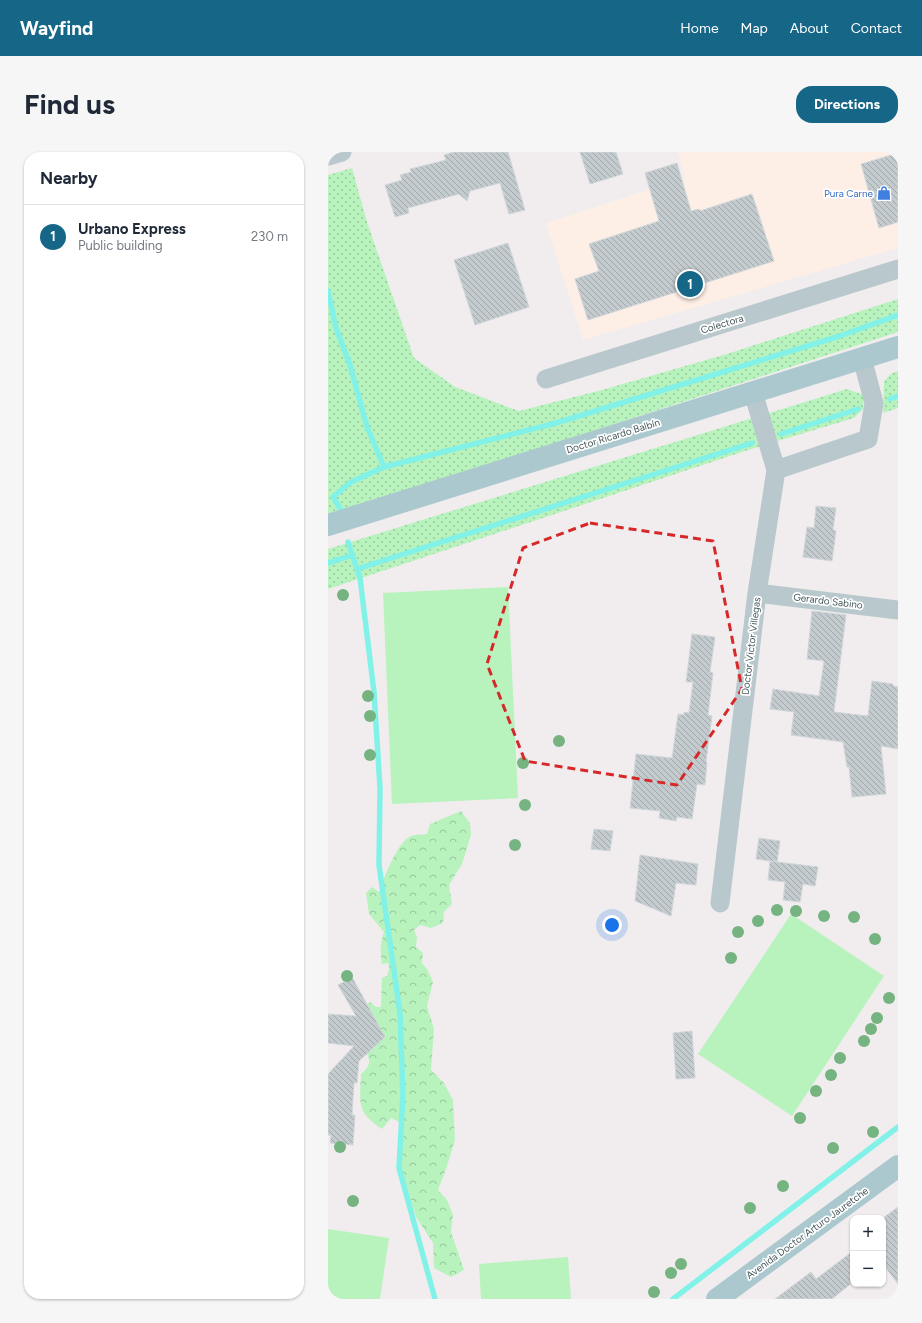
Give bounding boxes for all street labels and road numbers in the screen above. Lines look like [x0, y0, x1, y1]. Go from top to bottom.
street label: Colectora [699, 311, 745, 337]
street label: Doctor Ricardo Balbín [565, 415, 662, 456]
street label: Gerardo Sabino [793, 590, 864, 612]
street label: Doctor Victor Villegas [739, 596, 763, 696]
street label: Avenida Doctor Arturo Jauretche [743, 1184, 871, 1282]

